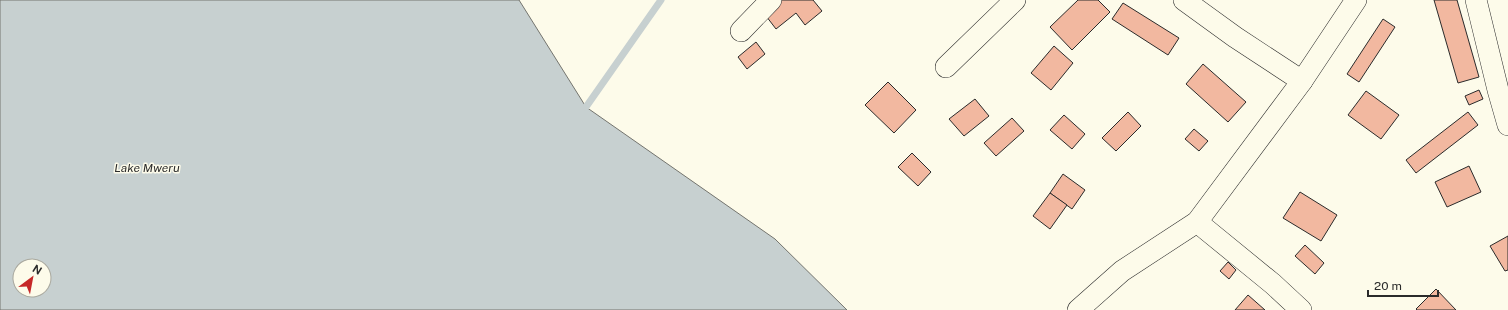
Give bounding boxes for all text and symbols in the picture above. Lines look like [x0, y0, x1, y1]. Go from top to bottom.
water label: Lake Mweru [114, 161, 180, 175]
north arrow [12, 258, 52, 298]
text: N [30, 262, 44, 277]
scale bar [1368, 272, 1438, 298]
text: 20 m [1374, 279, 1402, 293]

